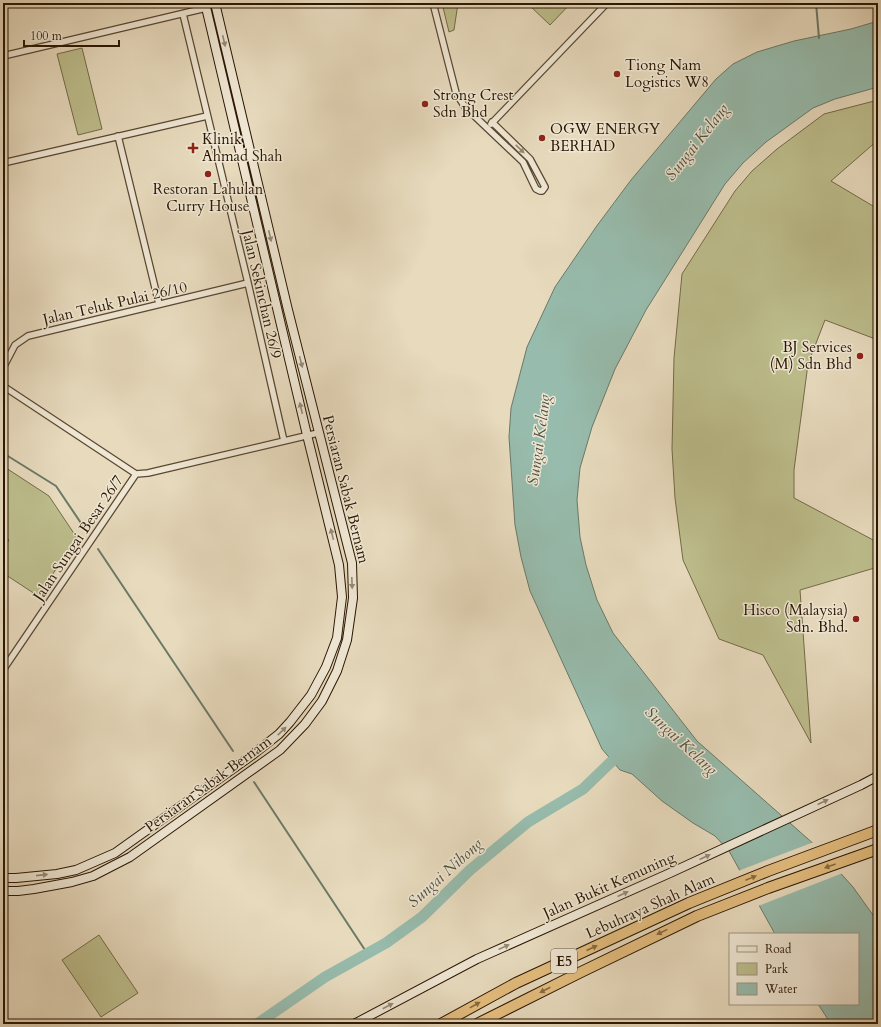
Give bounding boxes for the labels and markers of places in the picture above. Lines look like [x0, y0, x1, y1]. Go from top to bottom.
place label: Tiong Nam Logistics W8 [625, 55, 709, 92]
marker: Tiong Nam Logistics W8 [612, 69, 622, 79]
place label: Strong Crest Sdn Bhd [433, 85, 514, 122]
marker: Strong Crest Sdn Bhd [420, 99, 430, 109]
place label: OGW ENERGY BERHAD [550, 119, 661, 156]
place label: Klinik Ahmad Shah [202, 129, 283, 166]
marker: OGW ENERGY BERHAD [537, 133, 547, 143]
marker: Klinik Ahmad Shah [187, 142, 199, 154]
marker: Restoran Lahulan Curry House [203, 169, 213, 179]
place label: Restoran Lahulan Curry House [153, 179, 264, 216]
place label: BJ Services (M) Sdn Bhd [770, 337, 852, 374]
marker: BJ Services (M) Sdn Bhd [855, 351, 865, 361]
place label: Hisco (Malaysia) Sdn. Bhd. [743, 600, 848, 637]
marker: Hisco (Malaysia) Sdn. Bhd. [851, 614, 861, 624]

